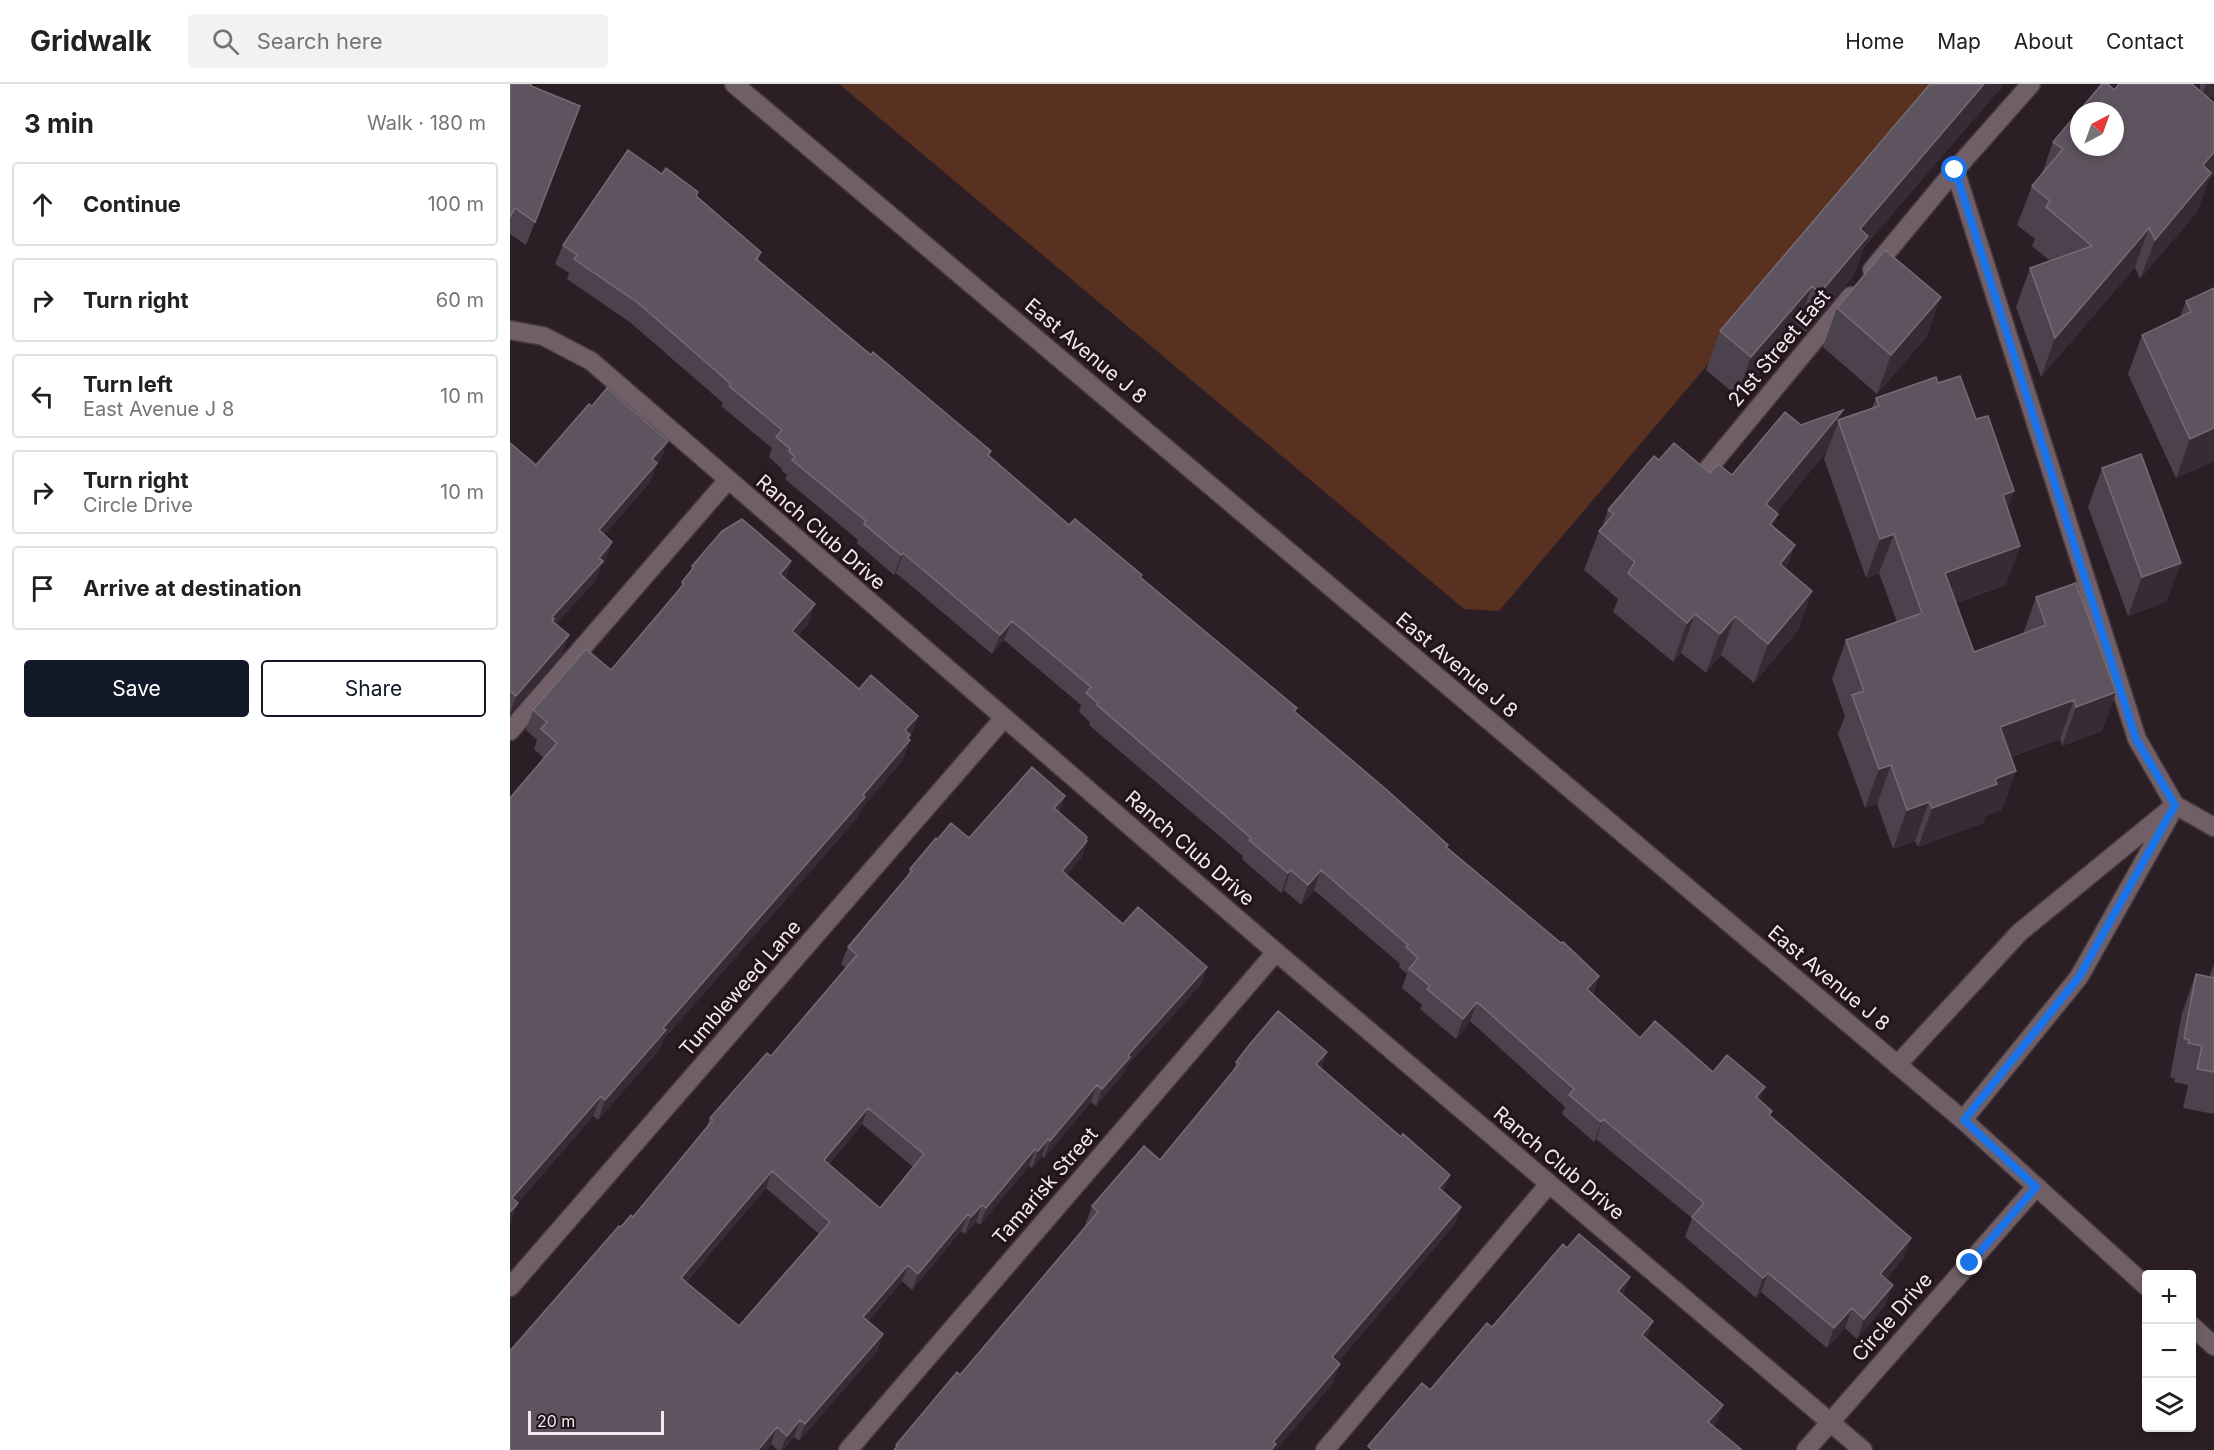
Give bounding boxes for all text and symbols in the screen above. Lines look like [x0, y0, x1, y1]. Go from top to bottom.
search box [188, 14, 608, 68]
text: Gridwalk [30, 24, 152, 58]
icon: search [209, 25, 242, 58]
text: Search here [257, 28, 382, 54]
text: Home [1845, 29, 1904, 54]
text: Map [1937, 29, 1981, 54]
text: About [2014, 29, 2073, 54]
text: Contact [2106, 29, 2184, 54]
north arrow [2070, 102, 2124, 156]
text: 3 min [24, 108, 94, 139]
text: Walk · 180 m [367, 111, 486, 135]
route start [1941, 156, 1967, 182]
icon: ahead [26, 188, 59, 221]
text: Continue [83, 191, 181, 217]
text: 100 m [427, 192, 484, 216]
icon: right [26, 284, 59, 317]
street label: 21st Street East [1723, 284, 1835, 411]
text: Turn right [83, 287, 189, 313]
text: 60 m [436, 288, 484, 312]
street label: East Avenue J 8 [1020, 293, 1152, 409]
text: Turn left [83, 371, 173, 397]
icon: left [26, 380, 59, 413]
text: 10 m [440, 384, 484, 408]
text: East Avenue J 8 [83, 397, 234, 421]
text: Turn right [83, 467, 189, 493]
street label: Ranch Club Drive [751, 469, 891, 595]
icon: right [26, 476, 59, 509]
text: 10 m [440, 480, 484, 504]
text: Circle Drive [83, 493, 193, 517]
icon: arrive [26, 572, 59, 605]
text: Arrive at destination [83, 575, 302, 601]
street label: East Avenue J 8 [1391, 607, 1523, 723]
button: Save [24, 660, 249, 717]
button: Share [261, 660, 486, 717]
street label: Ranch Club Drive [1120, 785, 1260, 911]
street label: Tumbleweed Lane [674, 915, 806, 1061]
street label: East Avenue J 8 [1763, 920, 1895, 1036]
street label: Ranch Club Drive [1489, 1101, 1629, 1225]
street label: Tamarisk Street [987, 1122, 1103, 1250]
route end [1956, 1249, 1982, 1275]
street label: Circle Drive [1847, 1268, 1937, 1366]
map controls [2142, 1270, 2196, 1432]
button: + [2142, 1270, 2196, 1324]
button: − [2142, 1324, 2196, 1378]
button: layers [2142, 1378, 2196, 1432]
scale bar [528, 1408, 664, 1436]
text: 20 m [537, 1411, 575, 1431]

